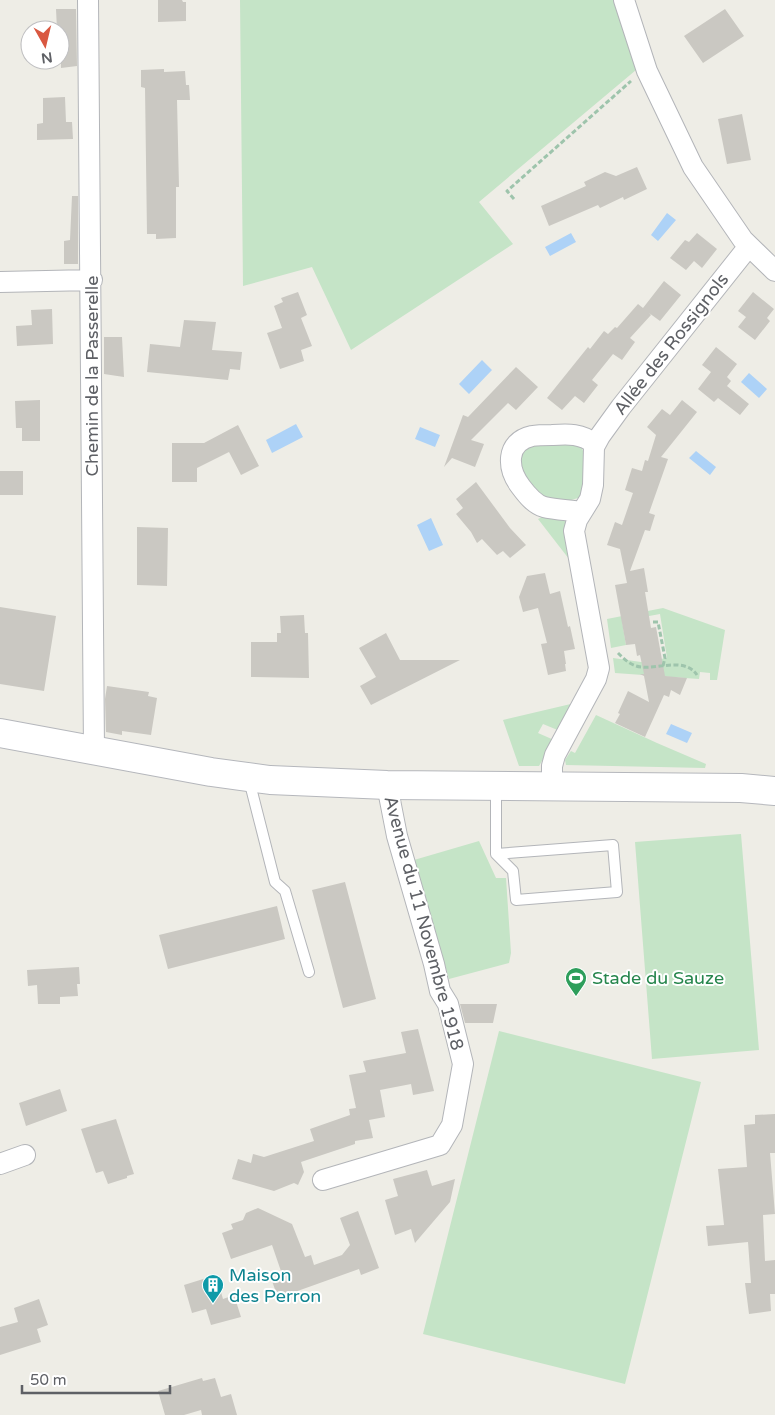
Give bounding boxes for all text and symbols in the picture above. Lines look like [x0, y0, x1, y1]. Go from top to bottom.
north arrow [20, 20, 70, 70]
text: N [40, 48, 53, 67]
street label: Allée des Rossignols [609, 269, 733, 419]
street label: Chemin de la Passerelle [81, 276, 103, 477]
street label: Avenue du 11 Novembre 1918 [379, 793, 469, 1053]
sports icon: Stade du Sauze [564, 966, 588, 997]
place label: Stade du Sauze [592, 967, 724, 989]
place label: Maison des Perron [229, 1264, 321, 1307]
building icon: Maison des Perron [201, 1273, 225, 1304]
scale bar [22, 1362, 170, 1394]
text: 50 m [30, 1371, 67, 1389]

